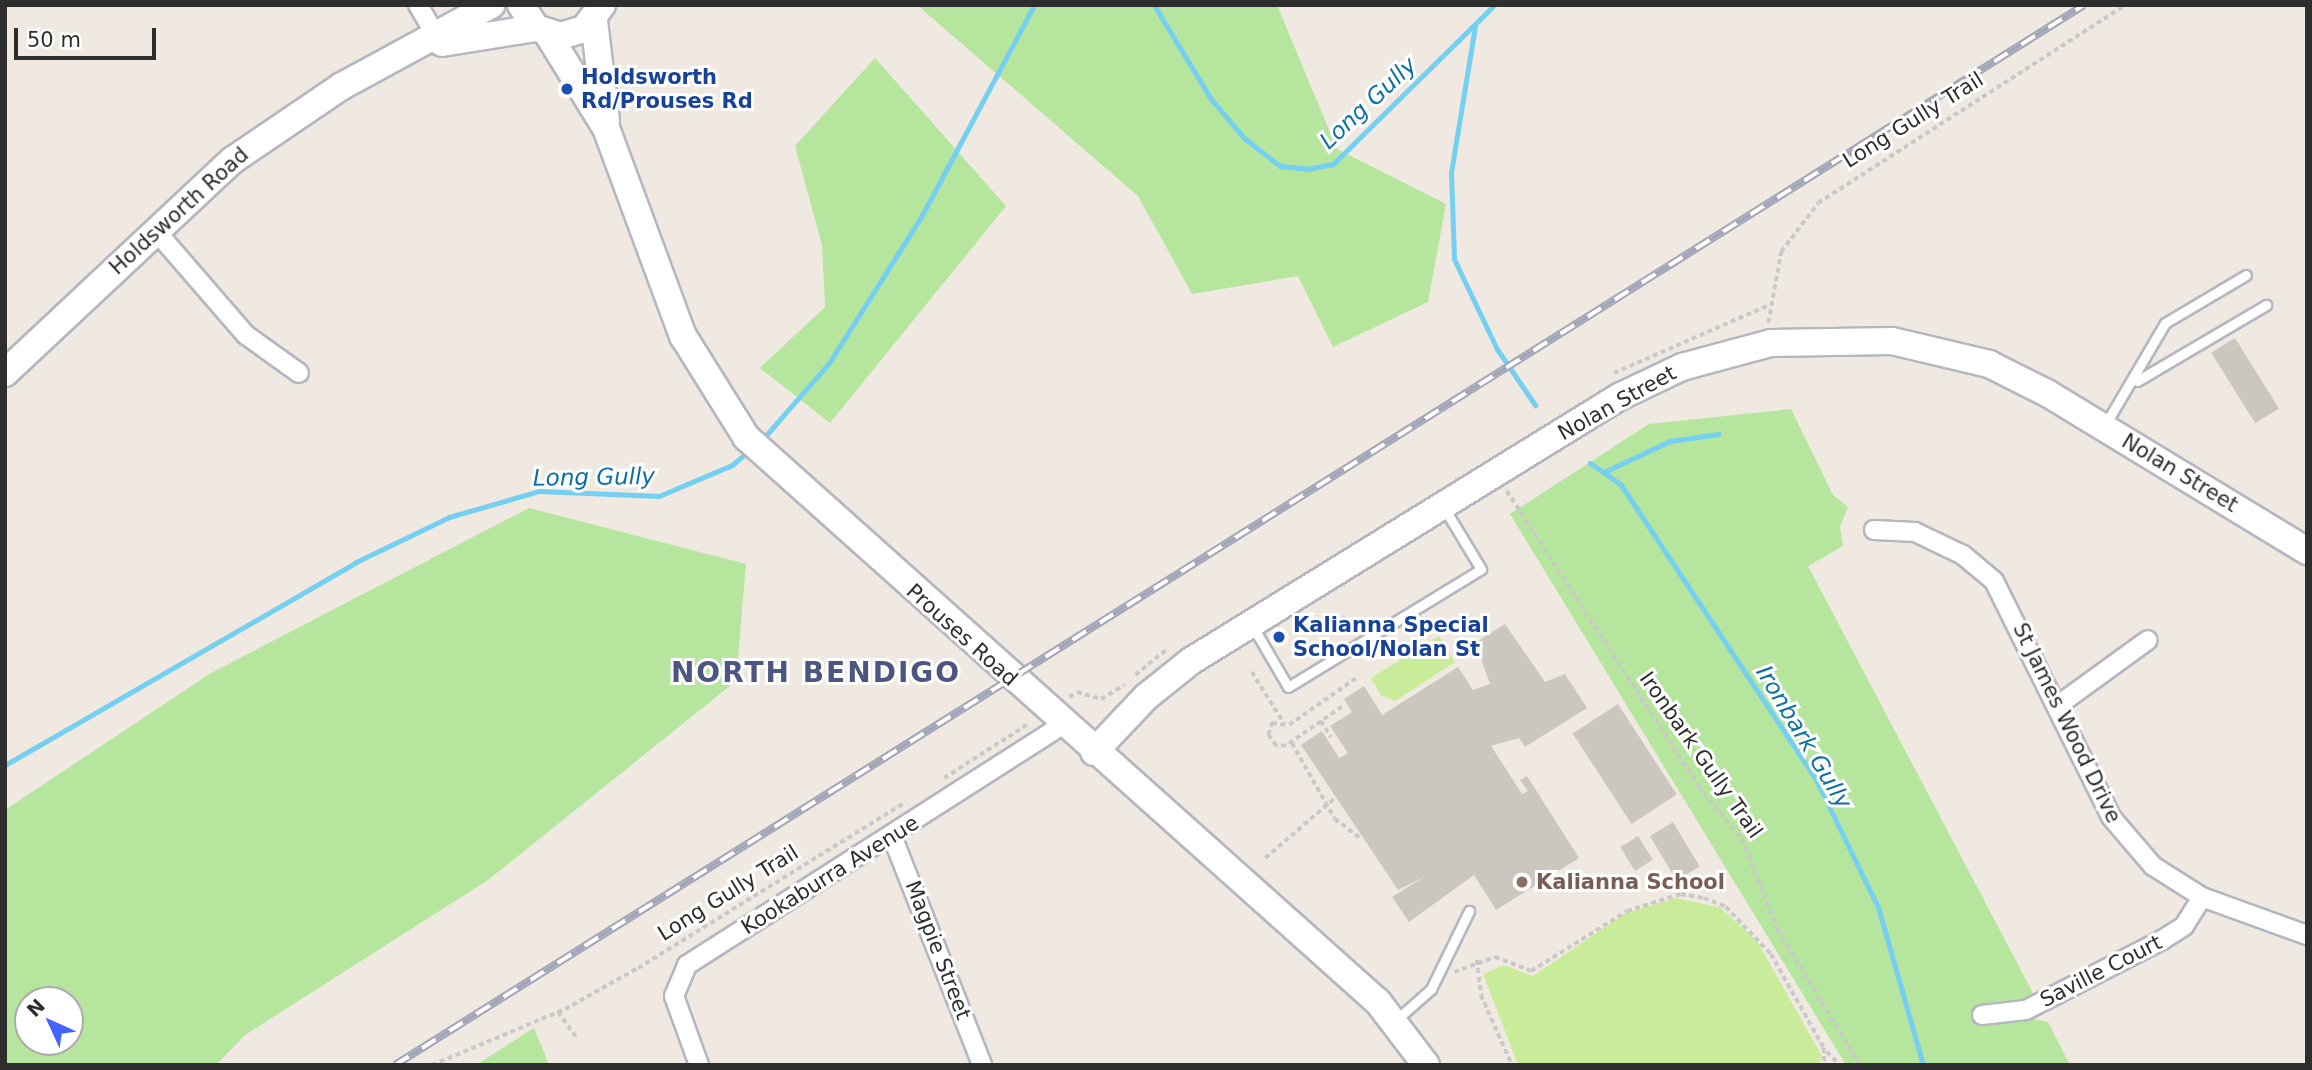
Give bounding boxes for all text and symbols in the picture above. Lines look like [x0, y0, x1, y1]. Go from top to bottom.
scale bar [18, 14, 159, 58]
text: 50 m [27, 28, 81, 52]
water label: Long Gully [1314, 51, 1422, 155]
place label: Holdsworth Rd/Prouses Rd [581, 64, 753, 114]
street label: Long Gully Trail [1838, 67, 1988, 173]
marker: Holdsworth Rd/Prouses Rd [559, 81, 575, 97]
street label: Holdsworth Road [104, 142, 254, 280]
street label: Nolan Street [1554, 360, 1680, 446]
street label: Nolan Street [2117, 428, 2243, 518]
water label: Long Gully [533, 462, 655, 492]
street label: Prouses Road [901, 579, 1023, 691]
place label: Kalianna Special School/Nolan St [1293, 612, 1489, 662]
street label: St James Wood Drive [2008, 619, 2126, 827]
marker: Kalianna Special School/Nolan St [1271, 629, 1287, 645]
district label: NORTH BENDIGO [673, 656, 959, 690]
water label: Ironbark Gully [1750, 660, 1858, 814]
street label: Ironbark Gully Trail [1634, 667, 1768, 843]
street label: Kookaburra Avenue [737, 810, 923, 940]
street label: Long Gully Trail [653, 840, 803, 946]
place label: Kalianna School [1536, 869, 1725, 895]
marker: Kalianna School [1514, 874, 1530, 890]
street label: Magpie Street [900, 877, 976, 1023]
street label: Saville Court [2036, 929, 2166, 1013]
north arrow [14, 986, 84, 1056]
text: N [22, 994, 49, 1021]

